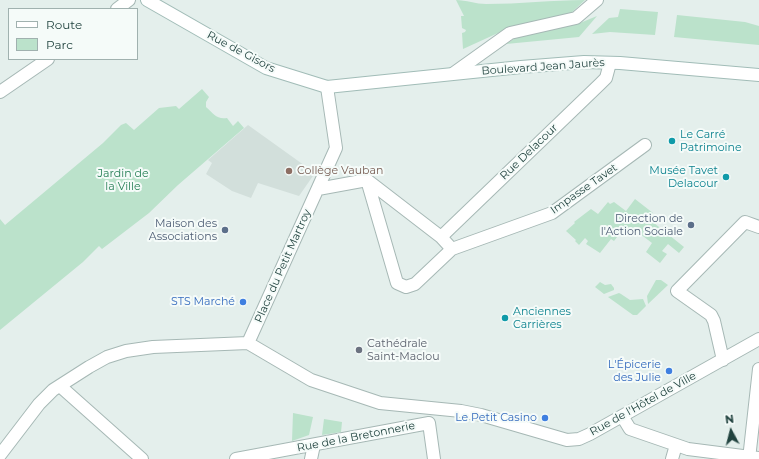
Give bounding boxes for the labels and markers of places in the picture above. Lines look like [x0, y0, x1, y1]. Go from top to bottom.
place label: Le Carré Patrimoine [680, 128, 742, 154]
marker: Le Carré Patrimoine [667, 136, 677, 146]
place label: Collège Vauban [297, 164, 383, 178]
place label: Musée Tavet Delacour [649, 164, 718, 190]
marker: Collège Vauban [284, 166, 294, 176]
marker: Musée Tavet Delacour [721, 172, 731, 182]
place label: Direction de l'Action Sociale [601, 212, 683, 238]
place label: Maison des Associations [149, 217, 217, 243]
marker: Direction de l'Action Sociale [686, 220, 696, 230]
marker: Maison des Associations [220, 225, 230, 235]
place label: STS Marché [171, 295, 235, 309]
marker: STS Marché [238, 297, 248, 307]
place label: Anciennes Carrières [513, 305, 571, 331]
marker: Anciennes Carrières [500, 313, 510, 323]
place label: Cathédrale Saint-Maclou [367, 337, 440, 363]
marker: Cathédrale Saint-Maclou [354, 345, 364, 355]
place label: L'Épicerie des Julie [608, 358, 661, 384]
marker: L'Épicerie des Julie [664, 366, 674, 376]
place label: Le Petit Casino [455, 411, 537, 425]
marker: Le Petit Casino [540, 413, 550, 423]

